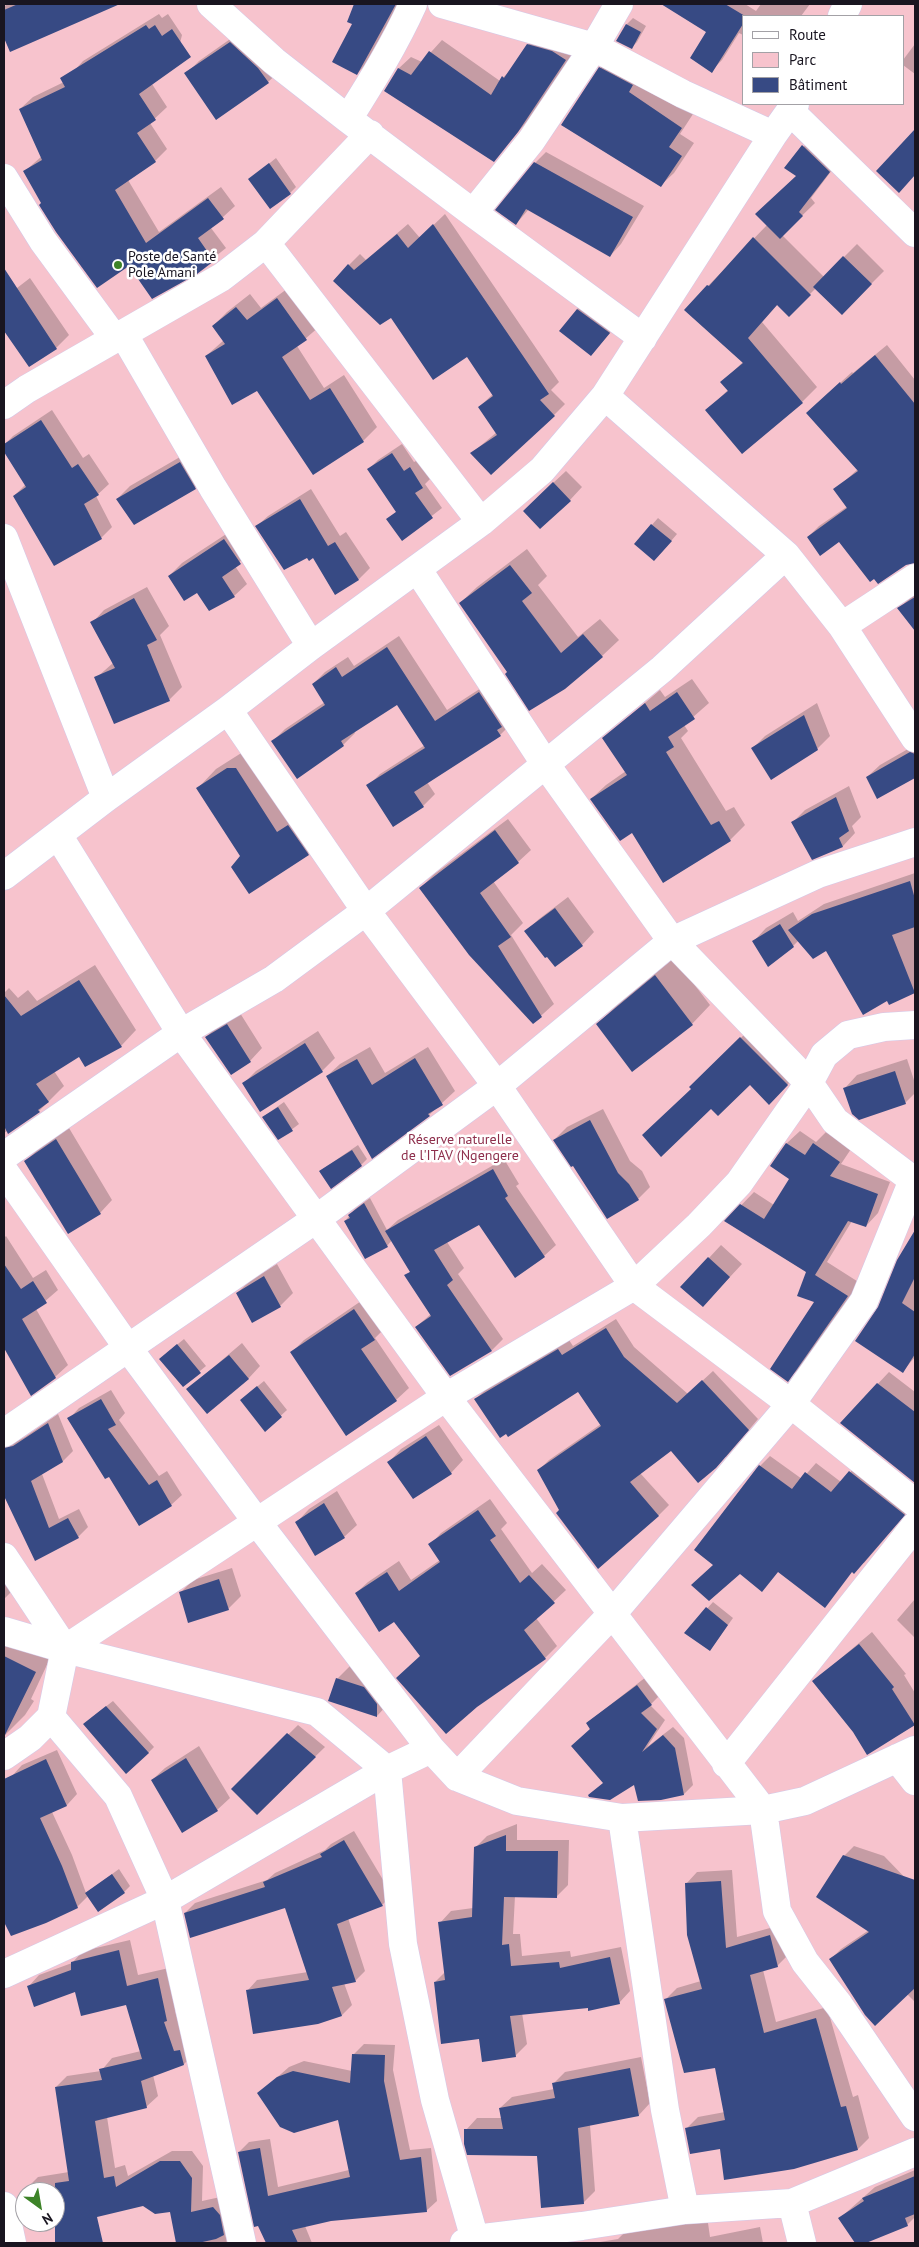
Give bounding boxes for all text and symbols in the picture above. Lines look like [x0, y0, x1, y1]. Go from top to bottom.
legend [742, 15, 904, 105]
text: Route [789, 25, 826, 44]
text: Parc [789, 50, 816, 69]
text: Bâtiment [789, 75, 847, 94]
place label: Poste de Santé Pole Amani [128, 249, 216, 282]
marker: Poste de Santé Pole Amani [112, 259, 124, 271]
park label: Réserve naturelle de l'ITAV (Ngengere [401, 1132, 519, 1164]
north arrow [15, 2182, 65, 2232]
text: N [39, 2209, 56, 2229]

